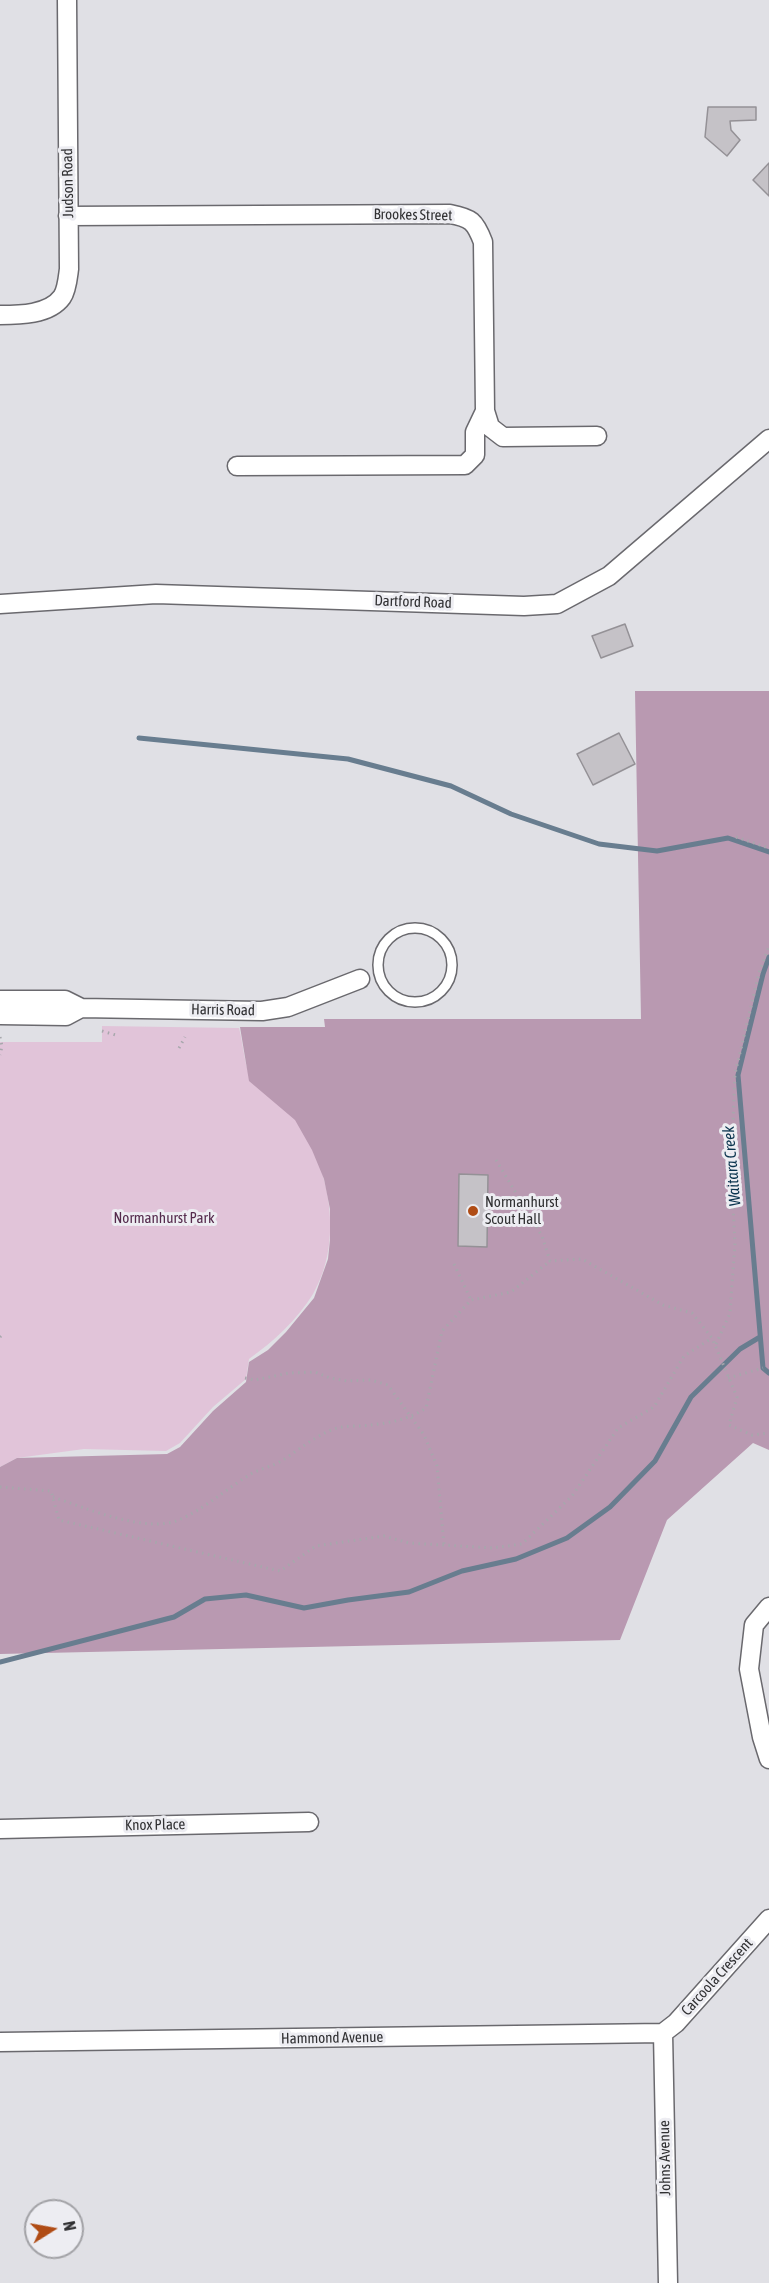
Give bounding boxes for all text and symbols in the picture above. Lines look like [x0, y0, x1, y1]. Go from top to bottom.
street label: Judson Road [58, 148, 78, 218]
street label: Brookes Street [373, 205, 453, 225]
street label: Dartford Road [374, 592, 452, 612]
street label: Harris Road [191, 1000, 255, 1020]
water label: Waitara Creek [719, 1125, 745, 1207]
place label: Normanhurst Scout Hall [485, 1193, 559, 1228]
marker: Normanhurst Scout Hall [466, 1204, 480, 1218]
park label: Normanhurst Park [113, 1209, 215, 1227]
street label: Knox Place [125, 1815, 185, 1835]
street label: Carcoola Crescent [678, 1935, 756, 2019]
street label: Hammond Avenue [281, 2028, 383, 2048]
street label: Johns Avenue [655, 2120, 675, 2196]
north arrow [24, 2199, 84, 2259]
text: N [60, 2220, 79, 2232]

